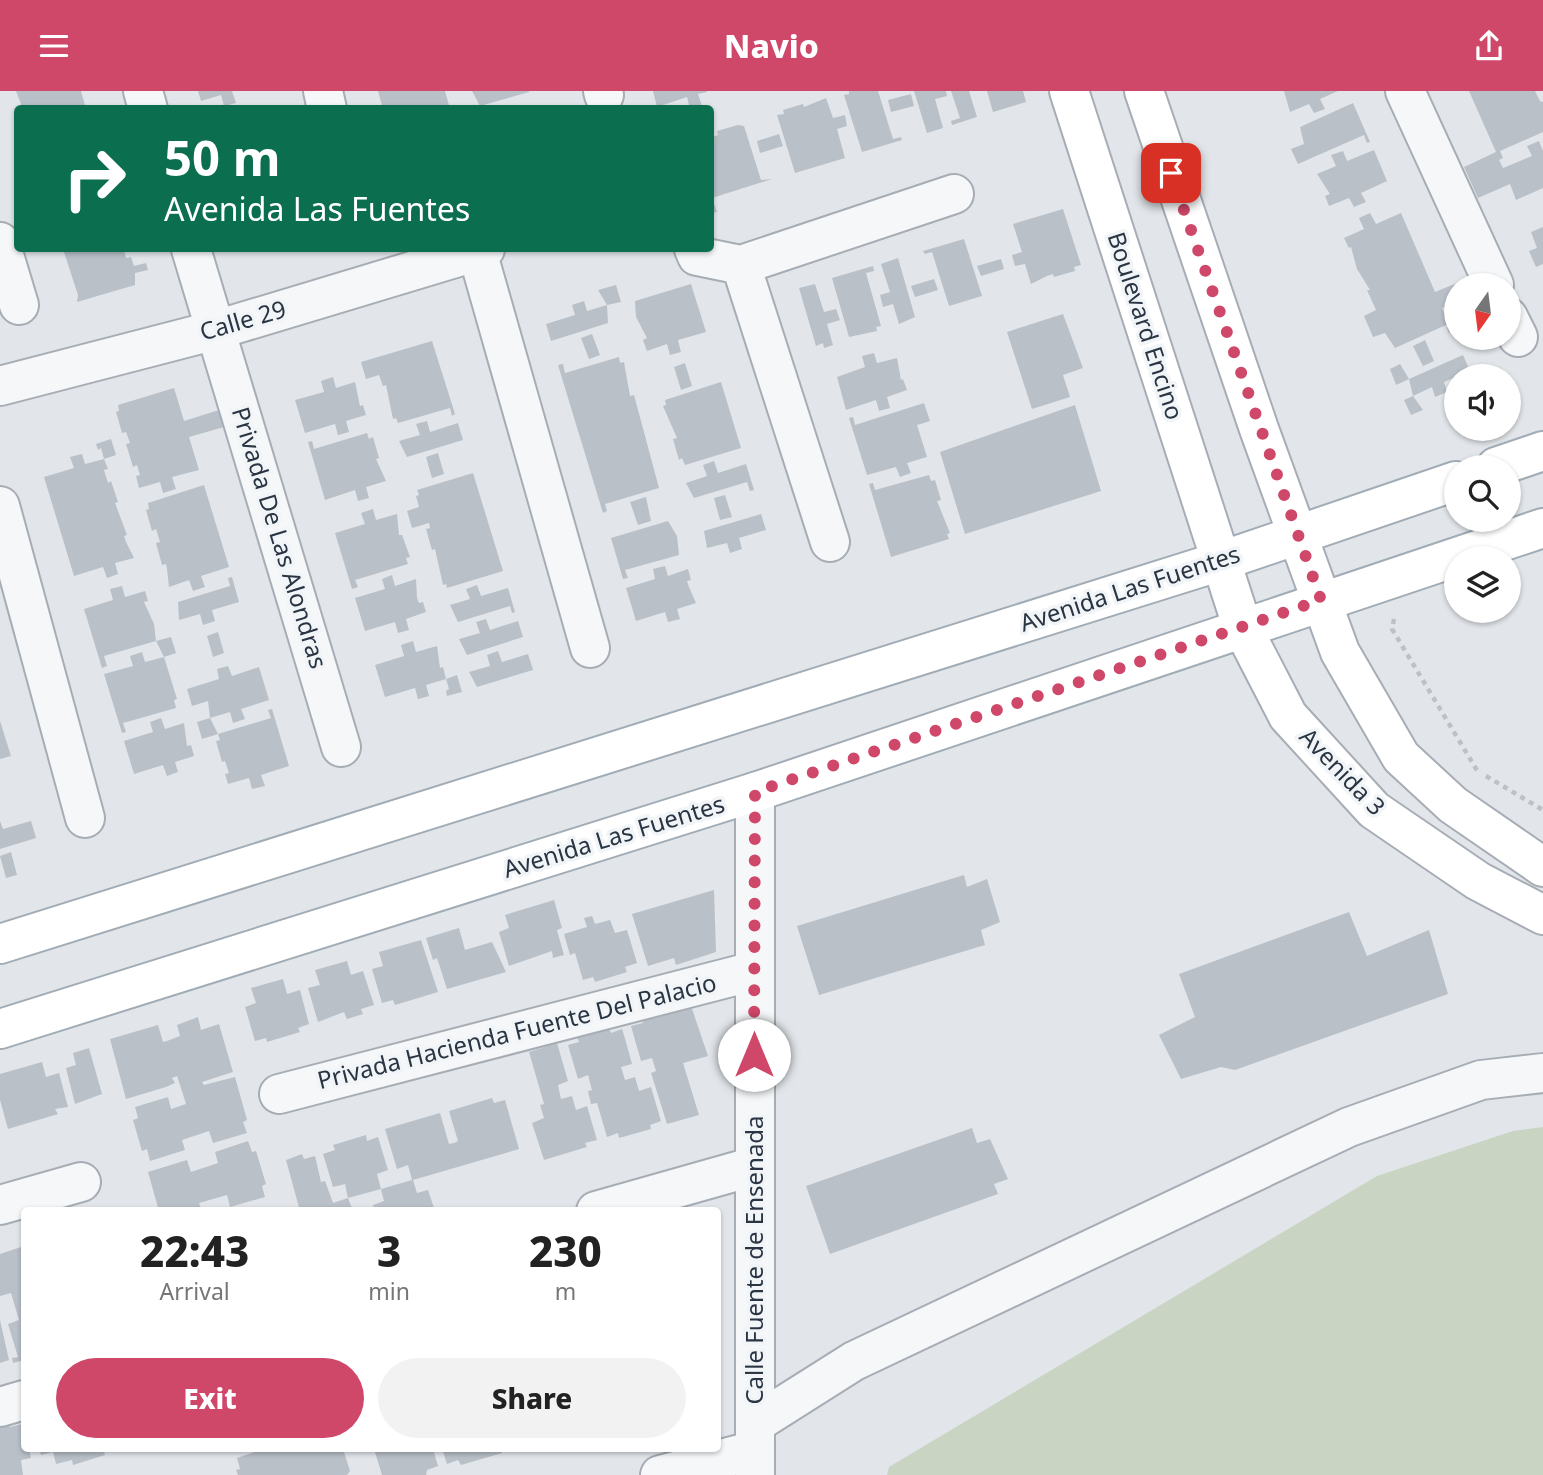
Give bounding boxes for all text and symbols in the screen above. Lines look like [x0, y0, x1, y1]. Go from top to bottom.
text: Navio [724, 24, 819, 67]
icon: menu [35, 27, 73, 65]
icon: share [1470, 27, 1508, 65]
text: 50 m [164, 124, 281, 190]
icon: right [49, 133, 140, 224]
pin [1141, 143, 1201, 203]
icon: arrive [1152, 154, 1190, 192]
text: Avenida Las Fuentes [164, 187, 470, 230]
street label: Boulevard Encino [1101, 227, 1192, 424]
north arrow [1444, 273, 1521, 350]
map controls [1444, 273, 1521, 623]
street label: Calle 29 [196, 292, 290, 348]
button: sound [1444, 364, 1521, 441]
street label: Privada De Las Alondras [225, 403, 336, 672]
button: search [1444, 455, 1521, 532]
street label: Avenida Las Fuentes [1015, 536, 1244, 639]
button: layers [1444, 546, 1521, 623]
street label: Avenida 3 [1293, 720, 1393, 822]
street label: Avenida Las Fuentes [499, 786, 728, 885]
street label: Privada Hacienda Fuente Del Palacio [314, 965, 720, 1096]
position arrow [717, 1018, 791, 1092]
street label: Calle Fuente de Ensenada [737, 1115, 770, 1405]
text: 22:43 [140, 1222, 249, 1279]
text: 3 [377, 1222, 401, 1279]
text: 230 [529, 1222, 602, 1279]
text: Arrival [160, 1275, 230, 1307]
text: min [368, 1275, 410, 1307]
text: m [555, 1275, 576, 1307]
button: Exit [56, 1358, 364, 1438]
button: Share [378, 1358, 686, 1438]

